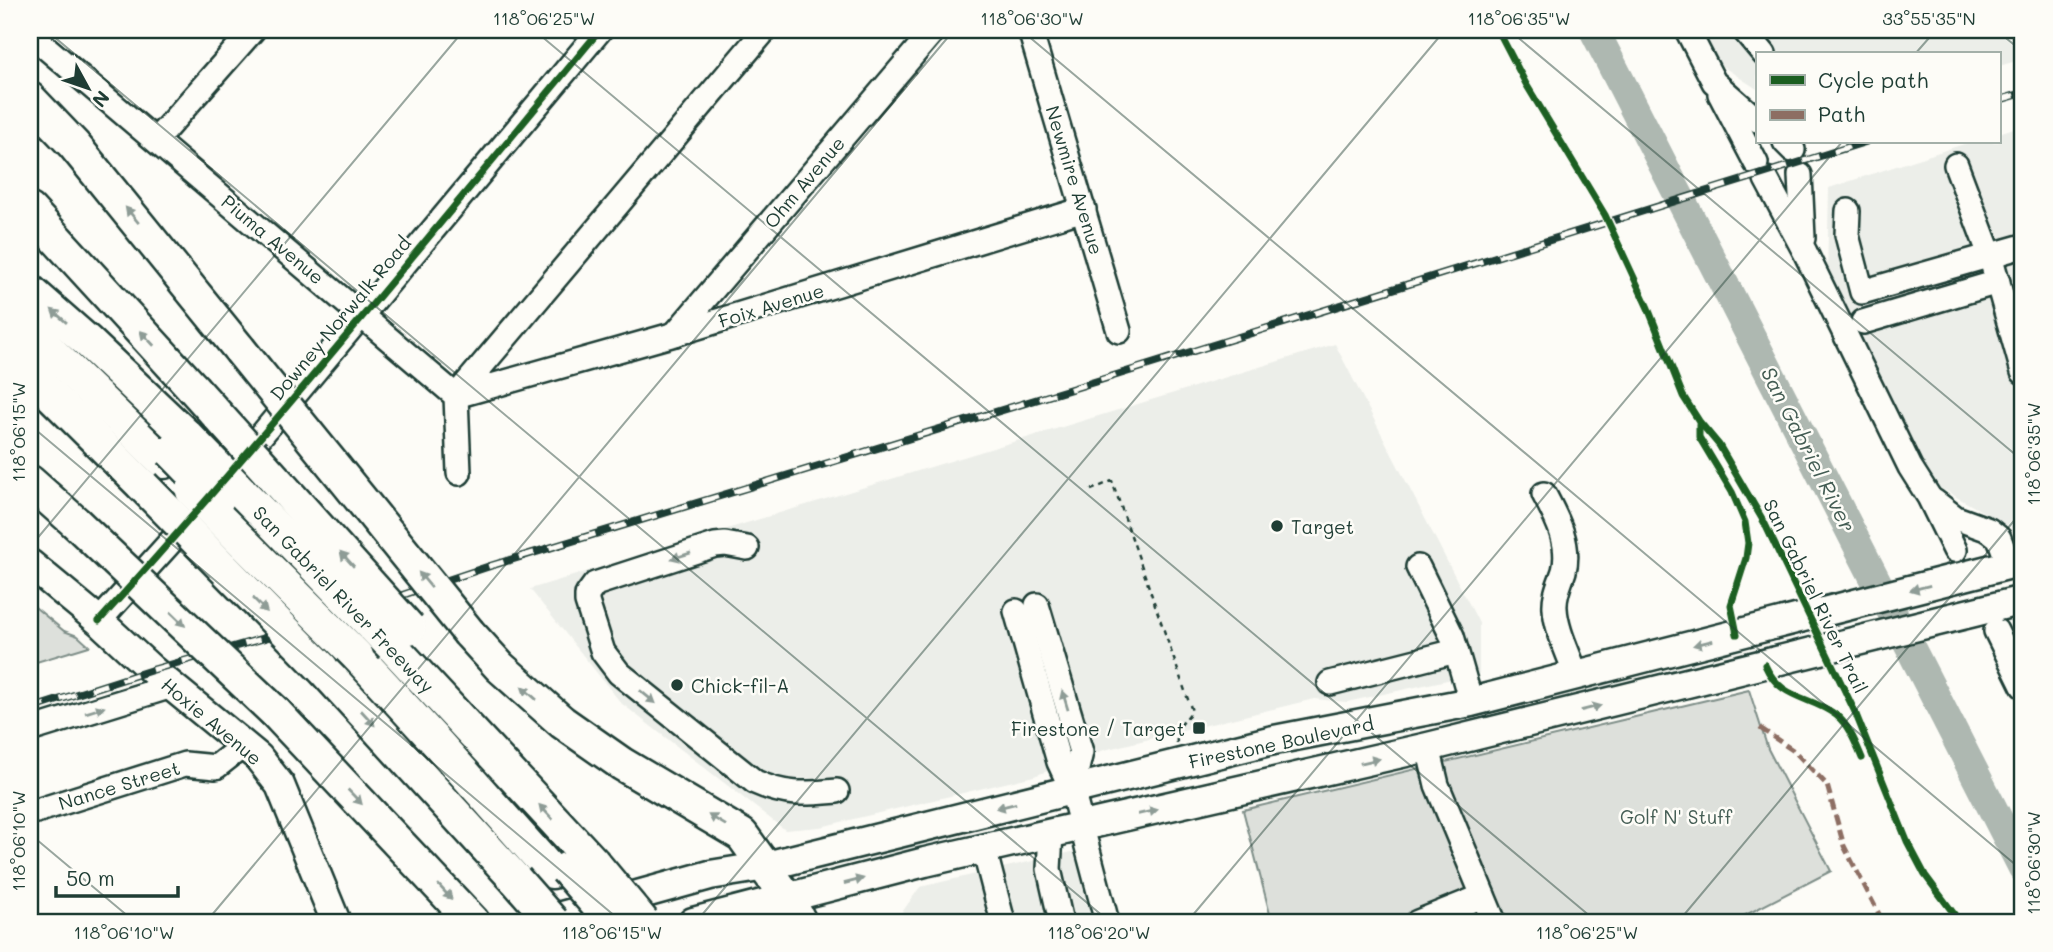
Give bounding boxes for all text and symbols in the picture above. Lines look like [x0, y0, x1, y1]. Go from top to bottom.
text: 118°06'25"W [493, 6, 595, 30]
text: 118°06'30"W [980, 6, 1084, 30]
text: 118°06'35"W [1467, 6, 1571, 30]
text: 33°55'35"N [1882, 6, 1976, 30]
north arrow [52, 52, 122, 122]
legend [1756, 52, 2000, 144]
text: Cycle path [1818, 66, 1928, 93]
text: N [87, 86, 116, 113]
text: Path [1818, 100, 1865, 127]
street label: Newmire Avenue [1040, 102, 1110, 258]
street label: Ohm Avenue [758, 131, 850, 233]
street label: Piuma Avenue [216, 189, 330, 289]
one-way arrow [125, 206, 140, 223]
street label: Downey Norwalk Road [264, 231, 416, 405]
street label: Foix Avenue [715, 277, 827, 333]
one-way arrow [50, 308, 68, 324]
one-way arrow [139, 329, 155, 347]
water label: San Gabriel River [1756, 362, 1862, 536]
text: 118°06'15"W [6, 382, 30, 482]
text: 118°06'35"W [2021, 402, 2045, 506]
street label: San Gabriel River Trail [1758, 495, 1874, 697]
street label: San Gabriel River Freeway [248, 500, 440, 698]
place label: Target [1291, 514, 1354, 539]
marker: Target [1269, 518, 1285, 534]
one-way arrow [340, 551, 355, 568]
one-way arrow [670, 552, 691, 562]
one-way arrow [418, 572, 433, 590]
one-way arrow [1909, 583, 1931, 594]
one-way arrow [251, 596, 268, 612]
one-way arrow [169, 610, 186, 626]
one-way arrow [1692, 638, 1714, 649]
street label: Hoxie Avenue [157, 672, 267, 770]
place label: Chick-fil-A [691, 673, 790, 698]
marker: Chick-fil-A [669, 677, 685, 693]
one-way arrow [520, 685, 538, 701]
one-way arrow [639, 689, 657, 704]
one-way arrow [1060, 689, 1070, 710]
one-way arrow [1580, 702, 1602, 713]
one-way arrow [85, 704, 106, 715]
one-way arrow [360, 709, 376, 727]
street label: Firestone Boulevard [1186, 710, 1376, 774]
place label: Firestone / Target [1011, 716, 1185, 741]
marker: Firestone / Target [1191, 720, 1207, 736]
street label: Nance Street [55, 755, 183, 815]
one-way arrow [1359, 755, 1381, 766]
one-way arrow [347, 788, 363, 805]
text: 118°06'10"W [6, 790, 30, 892]
one-way arrow [995, 801, 1017, 812]
one-way arrow [538, 803, 554, 821]
park label: Golf N' Stuff [1620, 804, 1733, 829]
one-way arrow [1137, 807, 1159, 818]
text: 118°06'30"W [2021, 811, 2045, 915]
one-way arrow [707, 814, 726, 827]
scale bar [56, 854, 178, 898]
text: 50 m [66, 864, 115, 891]
one-way arrow [843, 875, 865, 886]
one-way arrow [437, 883, 453, 901]
text: 118°06'10"W [73, 920, 175, 944]
text: 118°06'15"W [562, 920, 662, 944]
text: 118°06'20"W [1047, 920, 1151, 944]
text: 118°06'25"W [1536, 920, 1638, 944]

